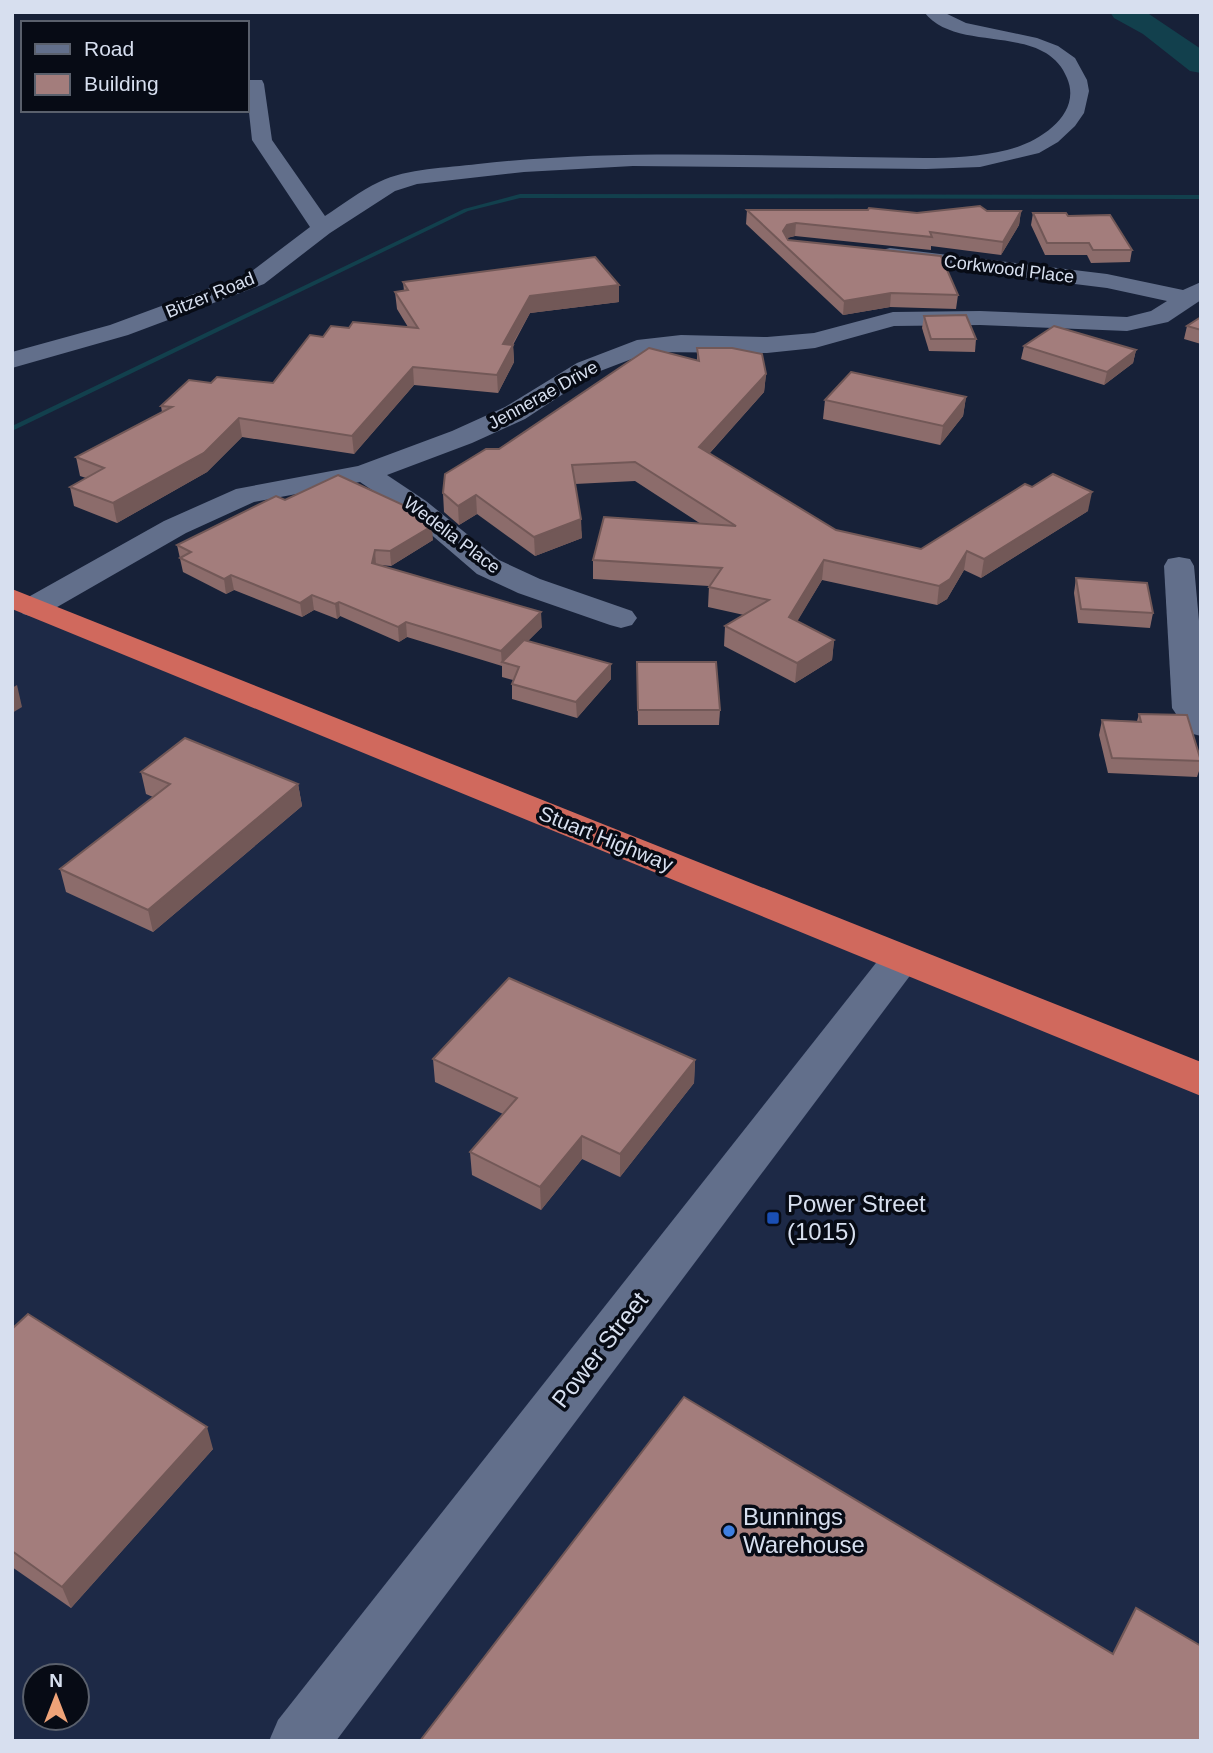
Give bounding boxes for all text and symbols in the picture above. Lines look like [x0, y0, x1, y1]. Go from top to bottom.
legend [21, 21, 248, 112]
text: Road [84, 37, 134, 60]
text: Building [84, 72, 159, 95]
street label: Corkwood Place [943, 251, 1075, 287]
street label: Bitzer Road [163, 268, 257, 322]
street label: Jennerae Drive [485, 357, 601, 433]
street label: Wedelia Place [400, 492, 504, 578]
street label: Stuart Highway [536, 801, 677, 876]
place label: Power Street (1015) [787, 1190, 926, 1245]
marker: Power Street (1015) [765, 1210, 781, 1226]
street label: Power Street [546, 1286, 653, 1413]
place label: Bunnings Warehouse [743, 1503, 865, 1558]
marker: Bunnings Warehouse [721, 1523, 737, 1539]
north arrow [21, 1662, 91, 1732]
text: N [49, 1670, 63, 1691]

